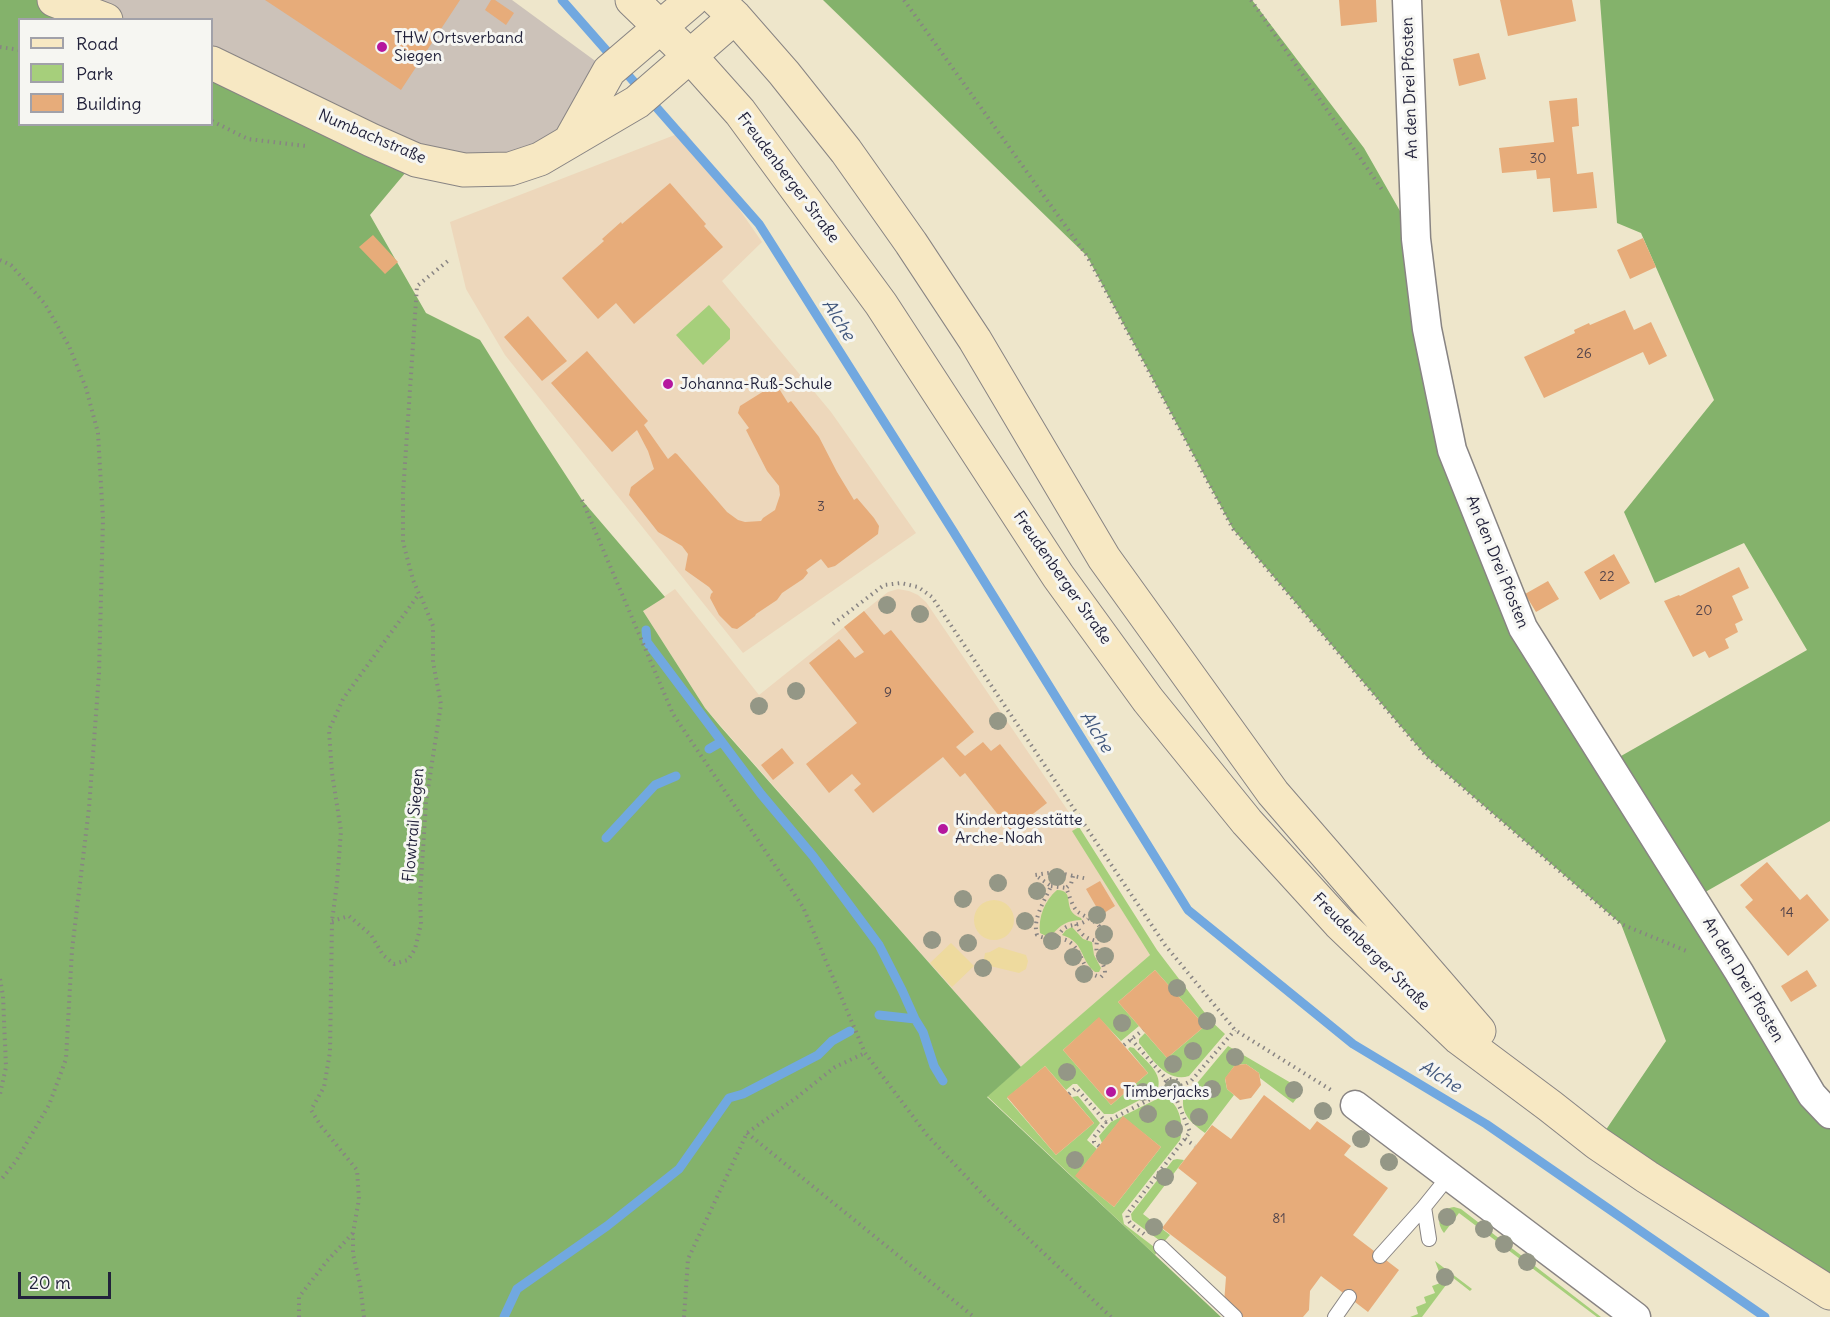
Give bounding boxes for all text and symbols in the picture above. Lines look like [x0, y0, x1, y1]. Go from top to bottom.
street label: An den Drei Pfosten [1398, 17, 1422, 159]
legend [18, 18, 213, 126]
place label: THW Ortsverband Siegen [394, 28, 523, 66]
text: Road [76, 32, 118, 55]
marker: THW Ortsverband Siegen [375, 40, 389, 54]
text: Park [76, 62, 113, 85]
text: Building [76, 92, 141, 115]
street label: Numbachstraße [315, 106, 429, 168]
street label: Freudenberger Straße [733, 109, 843, 247]
house number: 30 [1529, 151, 1547, 167]
water label: Alche [817, 295, 859, 345]
house number: 26 [1576, 346, 1592, 362]
place label: Johanna-Ruß-Schule [680, 374, 832, 394]
marker: Johanna-Ruß-Schule [661, 377, 675, 391]
street label: An den Drei Pfosten [1462, 493, 1532, 631]
house number: 3 [817, 499, 825, 515]
street label: Freudenberger Straße [1009, 508, 1115, 648]
house number: 22 [1599, 569, 1615, 585]
house number: 20 [1696, 603, 1712, 619]
house number: 9 [884, 685, 892, 701]
water label: Alche [1075, 707, 1117, 757]
street label: Flowtrail Siegen [399, 767, 429, 883]
place label: Kindertagesstätte Arche-Noah [955, 810, 1083, 848]
marker: Kindertagesstätte Arche-Noah [936, 822, 950, 836]
street label: Freudenberger Straße [1308, 889, 1434, 1015]
house number: 14 [1780, 905, 1794, 921]
street label: An den Drei Pfosten [1698, 914, 1788, 1046]
water label: Alche [1415, 1056, 1465, 1098]
place label: Timberjacks [1123, 1082, 1209, 1102]
marker: Timberjacks [1104, 1085, 1118, 1099]
house number: 81 [1272, 1211, 1286, 1227]
scale bar [21, 1260, 114, 1298]
text: 20 m [29, 1271, 71, 1294]

